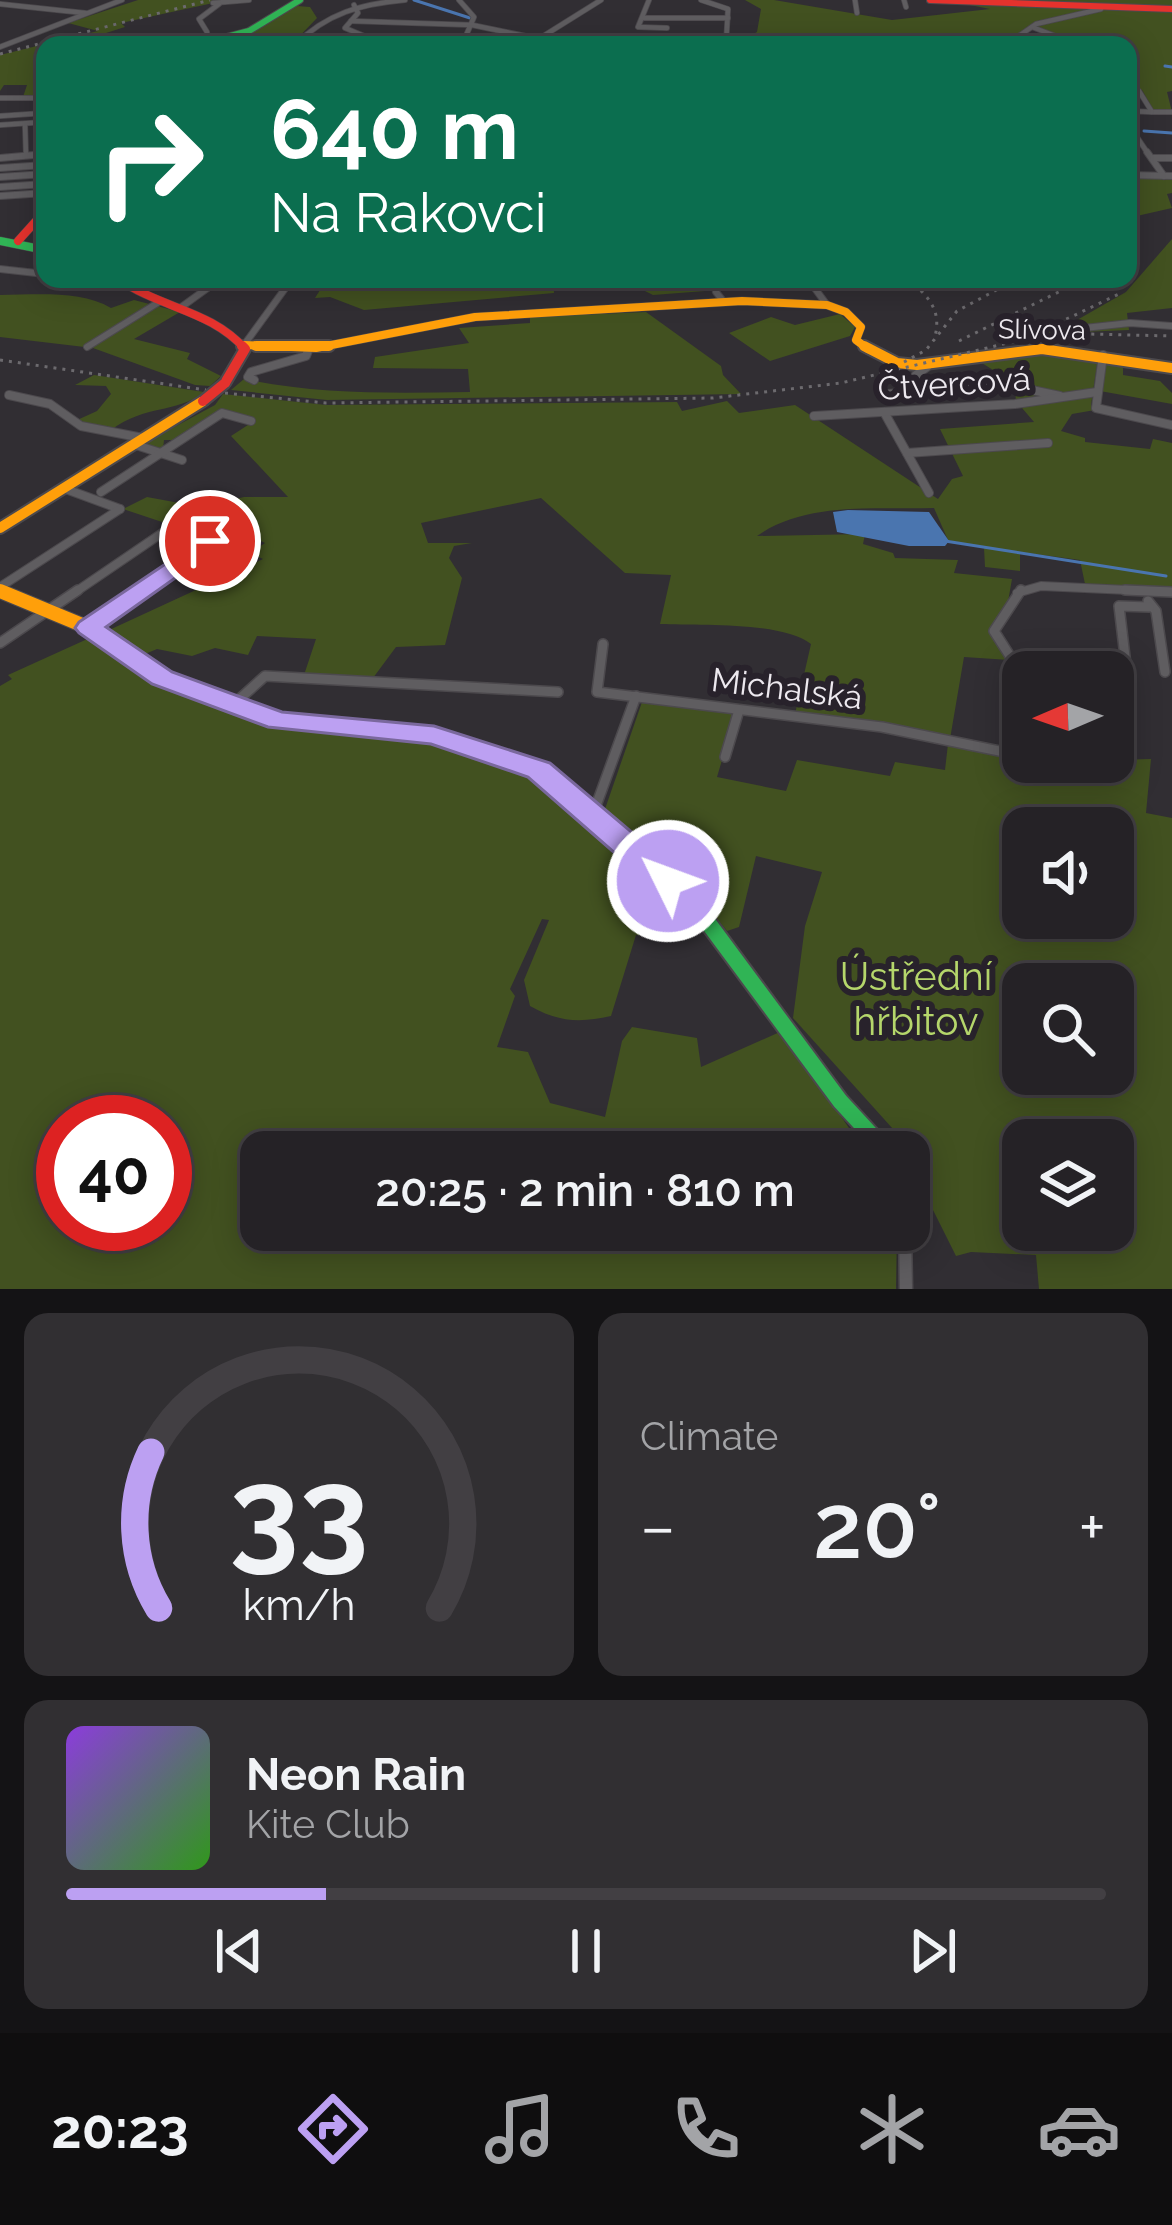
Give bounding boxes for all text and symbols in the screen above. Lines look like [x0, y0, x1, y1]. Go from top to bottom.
text: 640 m [270, 80, 519, 179]
icon: right [72, 84, 228, 240]
text: Na Rakovci [270, 181, 546, 245]
street label: Slívova [998, 313, 1086, 346]
street label: Čtvercová [876, 358, 1032, 408]
pin [159, 490, 261, 592]
icon: arrive [177, 508, 243, 574]
north arrow [1002, 651, 1134, 783]
map controls [1002, 651, 1134, 1251]
street label: Michalská [709, 660, 865, 717]
button: sound [1002, 807, 1134, 939]
position arrow [605, 818, 731, 944]
park label: Ústřední hřbitov [840, 953, 993, 1044]
button: search [1002, 963, 1134, 1095]
speed limit sign: 40 [36, 1095, 192, 1251]
button: layers [1002, 1119, 1134, 1251]
text: 20:25 · 2 min · 810 m [375, 1164, 795, 1217]
text: Climate [640, 1413, 778, 1459]
text: 33 [229, 1440, 369, 1586]
text: 20° [813, 1473, 941, 1579]
text: − [640, 1488, 676, 1565]
text: + [1079, 1488, 1106, 1565]
text: km/h [242, 1579, 356, 1629]
text: Neon Rain [246, 1748, 466, 1801]
text: Kite Club [246, 1801, 410, 1847]
icon: previous [206, 1918, 272, 1984]
icon: pause [553, 1918, 619, 1984]
icon: next [900, 1918, 966, 1984]
icon: directions [291, 2087, 375, 2171]
icon: music [478, 2087, 562, 2171]
icon: phone [664, 2087, 748, 2171]
icon: climate [850, 2087, 934, 2171]
icon: car [1037, 2087, 1121, 2171]
text: 20:23 [51, 2097, 189, 2161]

